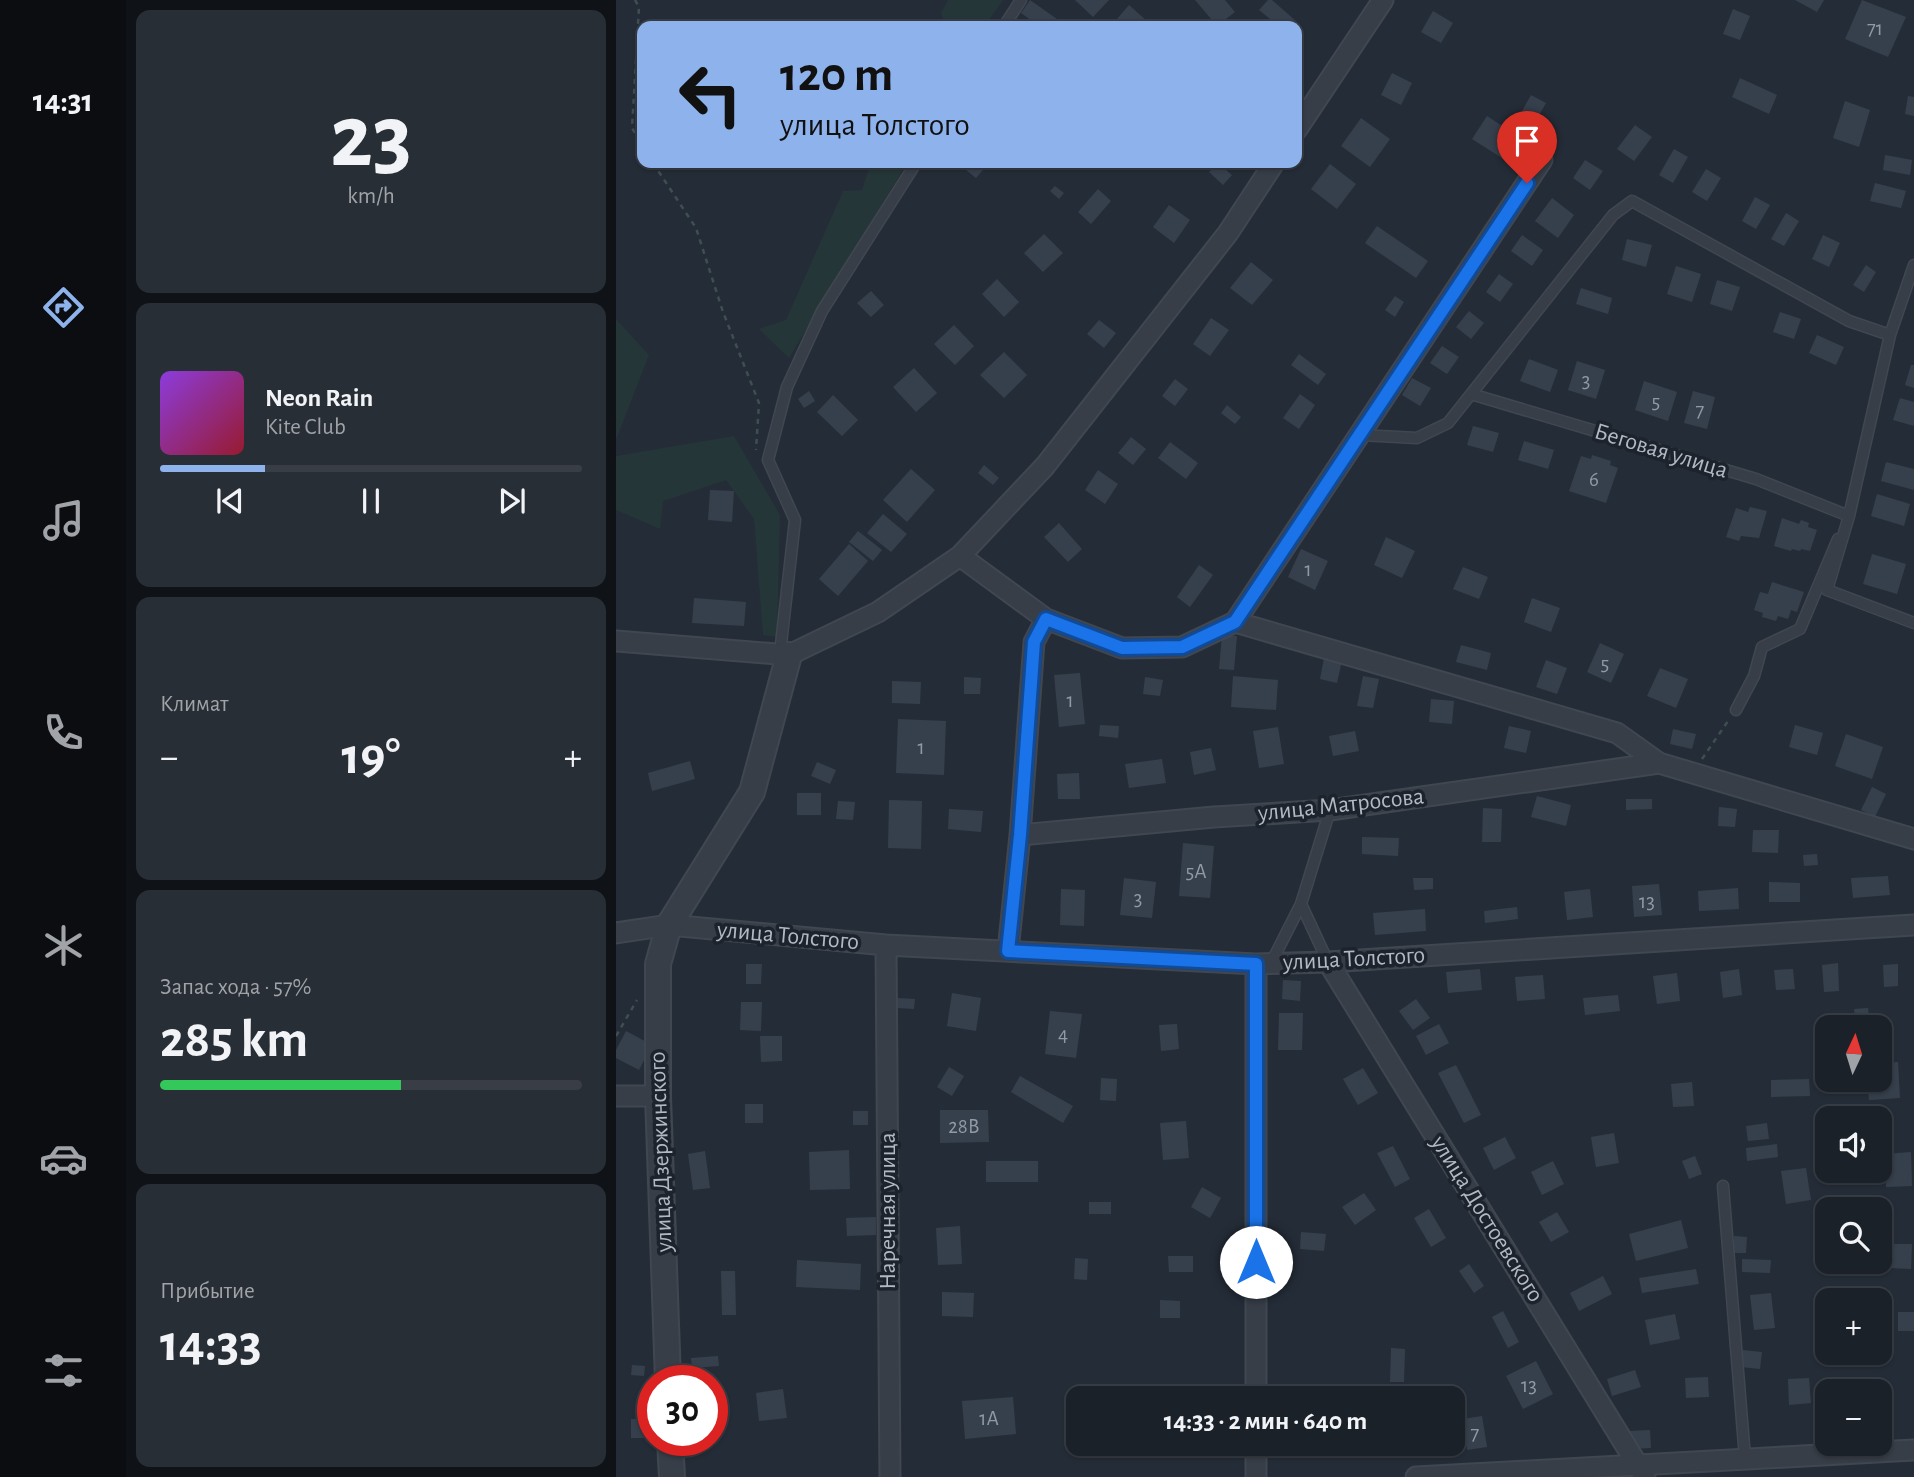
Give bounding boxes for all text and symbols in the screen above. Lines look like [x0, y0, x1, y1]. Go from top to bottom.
house number: 71 [1867, 18, 1883, 39]
icon: left [665, 49, 756, 140]
text: 120 m [780, 51, 893, 100]
text: 14:31 [33, 85, 93, 117]
text: 23 [330, 92, 412, 183]
text: улица Толстого [780, 109, 970, 141]
pin [1497, 111, 1557, 183]
icon: arrive [1508, 122, 1546, 160]
text: km/h [347, 185, 395, 208]
icon: directions [39, 283, 88, 332]
house number: 3 [1582, 370, 1590, 391]
text: Neon Rain [265, 385, 373, 411]
house number: 5 [1652, 391, 1660, 412]
house number: 7 [1696, 400, 1705, 421]
text: Kite Club [265, 416, 346, 439]
street label: Беговая улица [1591, 419, 1731, 483]
house number: 6 [1589, 469, 1599, 490]
icon: previous [211, 482, 249, 520]
icon: pause [352, 482, 390, 520]
icon: next [493, 482, 531, 520]
icon: music [39, 496, 88, 545]
house number: 1 [1304, 559, 1312, 580]
house number: 5 [1601, 653, 1609, 674]
house number: 1 [1066, 690, 1074, 711]
text: Климат [160, 693, 229, 716]
icon: phone [39, 708, 88, 757]
text: 19° [341, 731, 401, 783]
house number: 1 [917, 737, 925, 758]
text: − [160, 739, 178, 777]
text: + [564, 739, 582, 777]
street label: улица Матросова [1256, 784, 1425, 826]
house number: 5А [1185, 861, 1207, 882]
house number: 3 [1134, 888, 1142, 909]
house number: 13 [1639, 891, 1655, 912]
street label: улица Толстого [715, 918, 860, 954]
icon: climate [39, 921, 88, 970]
street label: улица Толстого [1281, 943, 1426, 975]
text: Запас хода · 57% [160, 976, 312, 999]
text: 285 km [160, 1014, 308, 1066]
north arrow [1815, 1015, 1892, 1092]
map controls [1815, 1015, 1892, 1456]
house number: 4 [1058, 1024, 1068, 1045]
street label: улица Дзержинского [646, 1051, 677, 1254]
button: sound [1815, 1106, 1892, 1183]
house number: 28В [948, 1116, 980, 1137]
street label: улица Достоевского [1426, 1131, 1548, 1306]
street label: Наречная улица [876, 1132, 900, 1290]
icon: car [39, 1134, 88, 1183]
button: search [1815, 1197, 1892, 1274]
position arrow [1219, 1225, 1293, 1299]
text: Прибытие [160, 1280, 255, 1303]
button: + [1815, 1288, 1892, 1365]
text: 14:33 [160, 1318, 262, 1370]
icon: filters [39, 1346, 88, 1395]
speed limit sign: 30 [637, 1365, 728, 1456]
house number: 13 [1521, 1375, 1537, 1396]
button: − [1815, 1379, 1892, 1456]
house number: 1А [979, 1408, 999, 1429]
text: 14:33 · 2 мин · 640 m [1164, 1408, 1367, 1434]
house number: 7 [1471, 1423, 1480, 1444]

